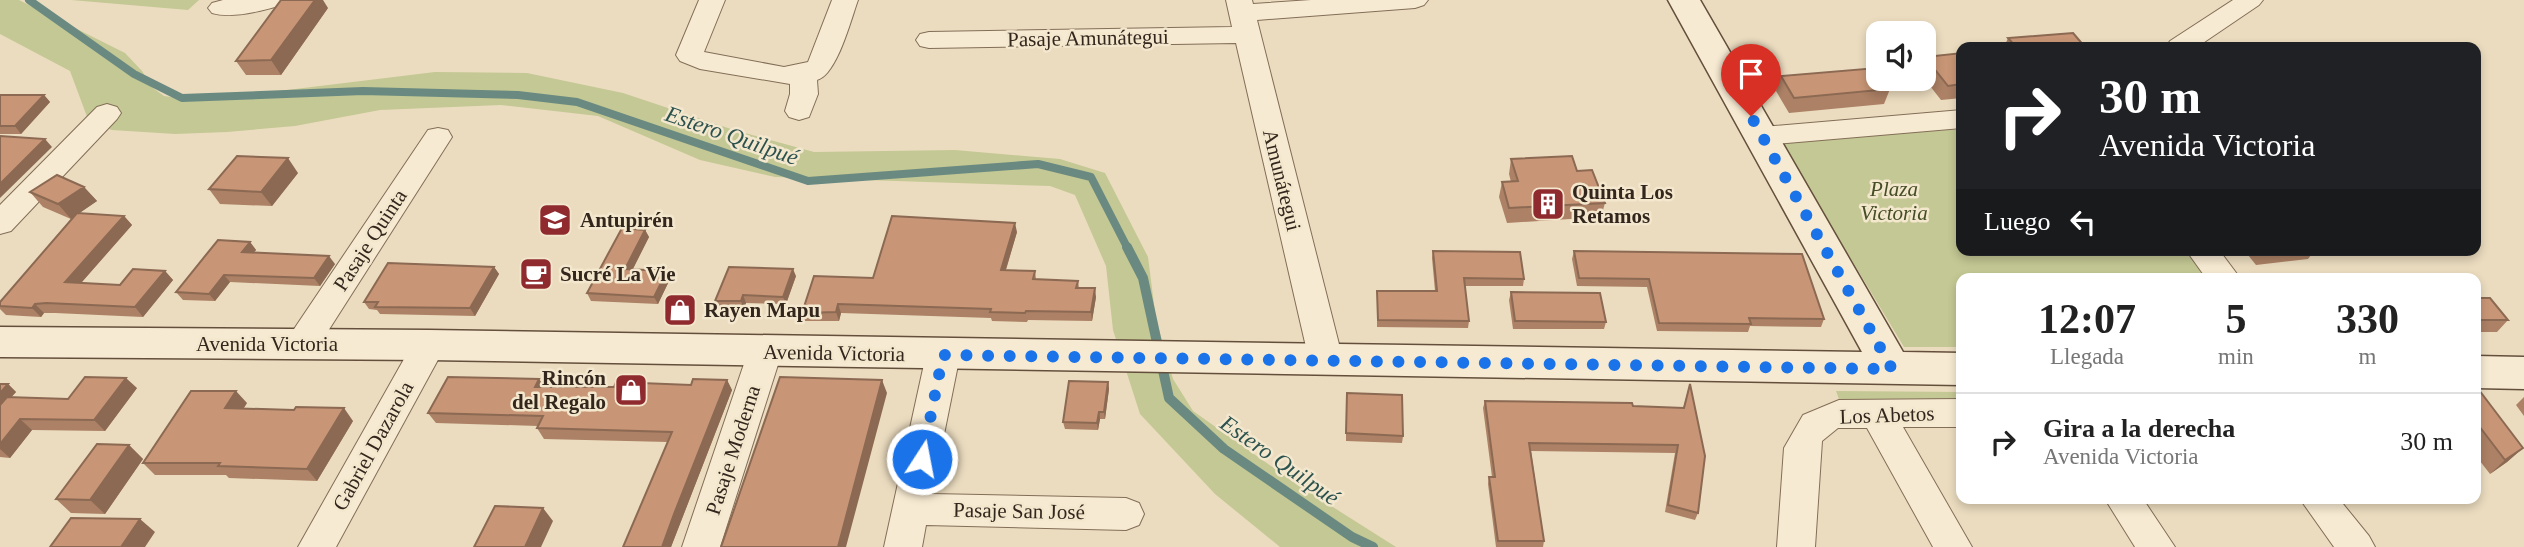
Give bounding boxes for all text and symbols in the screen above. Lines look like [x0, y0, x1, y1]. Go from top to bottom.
map controls [1866, 21, 1936, 91]
button: sound [1866, 21, 1936, 91]
street label: Pasaje Amunátegui [1007, 25, 1169, 51]
pin [1721, 44, 1781, 116]
icon: arrive [1732, 55, 1770, 93]
text: 30 m [2099, 69, 2201, 124]
icon: right [1984, 70, 2075, 161]
water label: Estero Quilpué [661, 101, 803, 171]
street label: Amunátegui [1258, 127, 1306, 233]
text: Avenida Victoria [2099, 127, 2315, 163]
park label: Plaza Victoria [1860, 177, 1928, 225]
place label: Quinta Los Retamos [1572, 180, 1673, 228]
street label: Pasaje Quinta [328, 184, 412, 295]
building icon: Quinta Los Retamos [1529, 185, 1567, 223]
school or university icon: Antupirén [536, 201, 574, 239]
icon: left [2064, 203, 2102, 241]
text: Luego [1984, 207, 2050, 236]
place label: Antupirén [580, 208, 674, 232]
cafe icon: Sucré La Vie [517, 255, 555, 293]
place label: Sucré La Vie [560, 262, 676, 286]
shop icon: Rayen Mapu [661, 291, 699, 329]
text: 12:07 [2038, 296, 2136, 342]
text: 5 [2225, 296, 2246, 342]
text: 330 [2336, 296, 2399, 342]
place label: Rayen Mapu [704, 298, 820, 322]
street label: Avenida Victoria [196, 332, 339, 356]
street label: Avenida Victoria [763, 340, 906, 366]
text: Llegada [2050, 344, 2124, 369]
text: min [2218, 344, 2254, 369]
text: m [2358, 344, 2376, 369]
place label: Rincón del Regalo [512, 366, 606, 414]
shop icon: Rincón del Regalo [612, 371, 650, 409]
street label: Gabriel Dazarola [328, 377, 419, 515]
street label: Pasaje Moderna [701, 382, 765, 518]
street label: Los Abetos [1839, 401, 1935, 429]
water label: Estero Quilpué [1215, 410, 1345, 512]
text: Gira a la derecha [2043, 414, 2235, 443]
position arrow [885, 422, 959, 496]
icon: right [1984, 423, 2022, 461]
text: 30 m [2400, 427, 2453, 456]
text: Avenida Victoria [2043, 444, 2199, 469]
street label: Pasaje San José [953, 498, 1085, 524]

